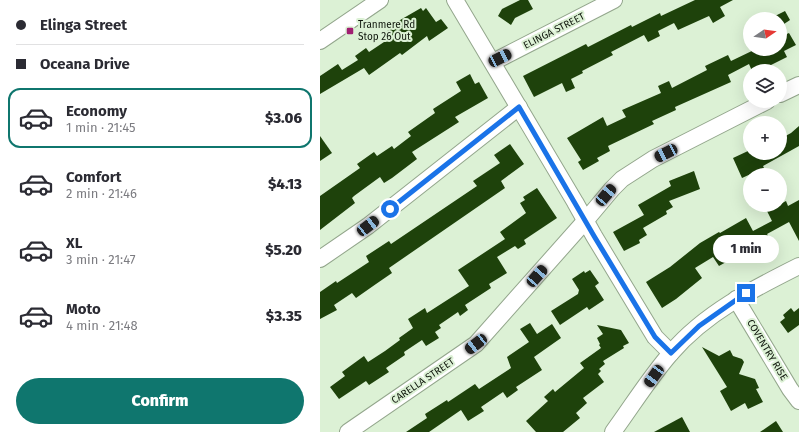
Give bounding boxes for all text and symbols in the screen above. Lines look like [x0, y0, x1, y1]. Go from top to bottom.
street label: ELINGA STREET [521, 10, 587, 52]
north arrow [743, 12, 787, 56]
map controls [743, 12, 787, 212]
text: Elinga Street [40, 16, 127, 34]
place label: Tranmere Rd Stop 26 Out [358, 19, 415, 43]
marker: Tranmere Rd Stop 26 Out [345, 26, 355, 36]
car [487, 47, 513, 69]
text: Oceana Drive [40, 55, 130, 73]
button: layers [743, 64, 787, 108]
icon: car [18, 100, 54, 136]
text: Economy [66, 102, 127, 120]
text: $3.06 [265, 109, 302, 127]
button: + [743, 116, 787, 160]
text: 1 min · 21:45 [66, 120, 136, 135]
car [653, 142, 679, 164]
icon: car [18, 166, 54, 202]
text: Comfort [66, 168, 122, 186]
button: − [743, 168, 787, 212]
text: $4.13 [268, 175, 302, 193]
car [594, 182, 618, 208]
text: 2 min · 21:46 [66, 186, 137, 201]
route start [381, 200, 399, 218]
car [355, 214, 381, 238]
icon: car [18, 232, 54, 268]
text: XL [66, 234, 82, 252]
callout: 1 min [713, 235, 779, 263]
text: $5.20 [265, 241, 302, 259]
text: 1 min [730, 241, 762, 256]
text: 3 min · 21:47 [66, 252, 136, 267]
car [525, 263, 549, 289]
route end [737, 284, 755, 302]
icon: car [18, 298, 54, 334]
text: Moto [66, 300, 101, 318]
text: $3.35 [266, 307, 302, 325]
street label: COVENTRY RISE [744, 317, 790, 383]
text: 4 min · 21:48 [66, 318, 138, 333]
car [463, 332, 489, 356]
street label: CARELLA STREET [389, 355, 457, 406]
car [642, 363, 666, 389]
button: Confirm [16, 378, 304, 424]

